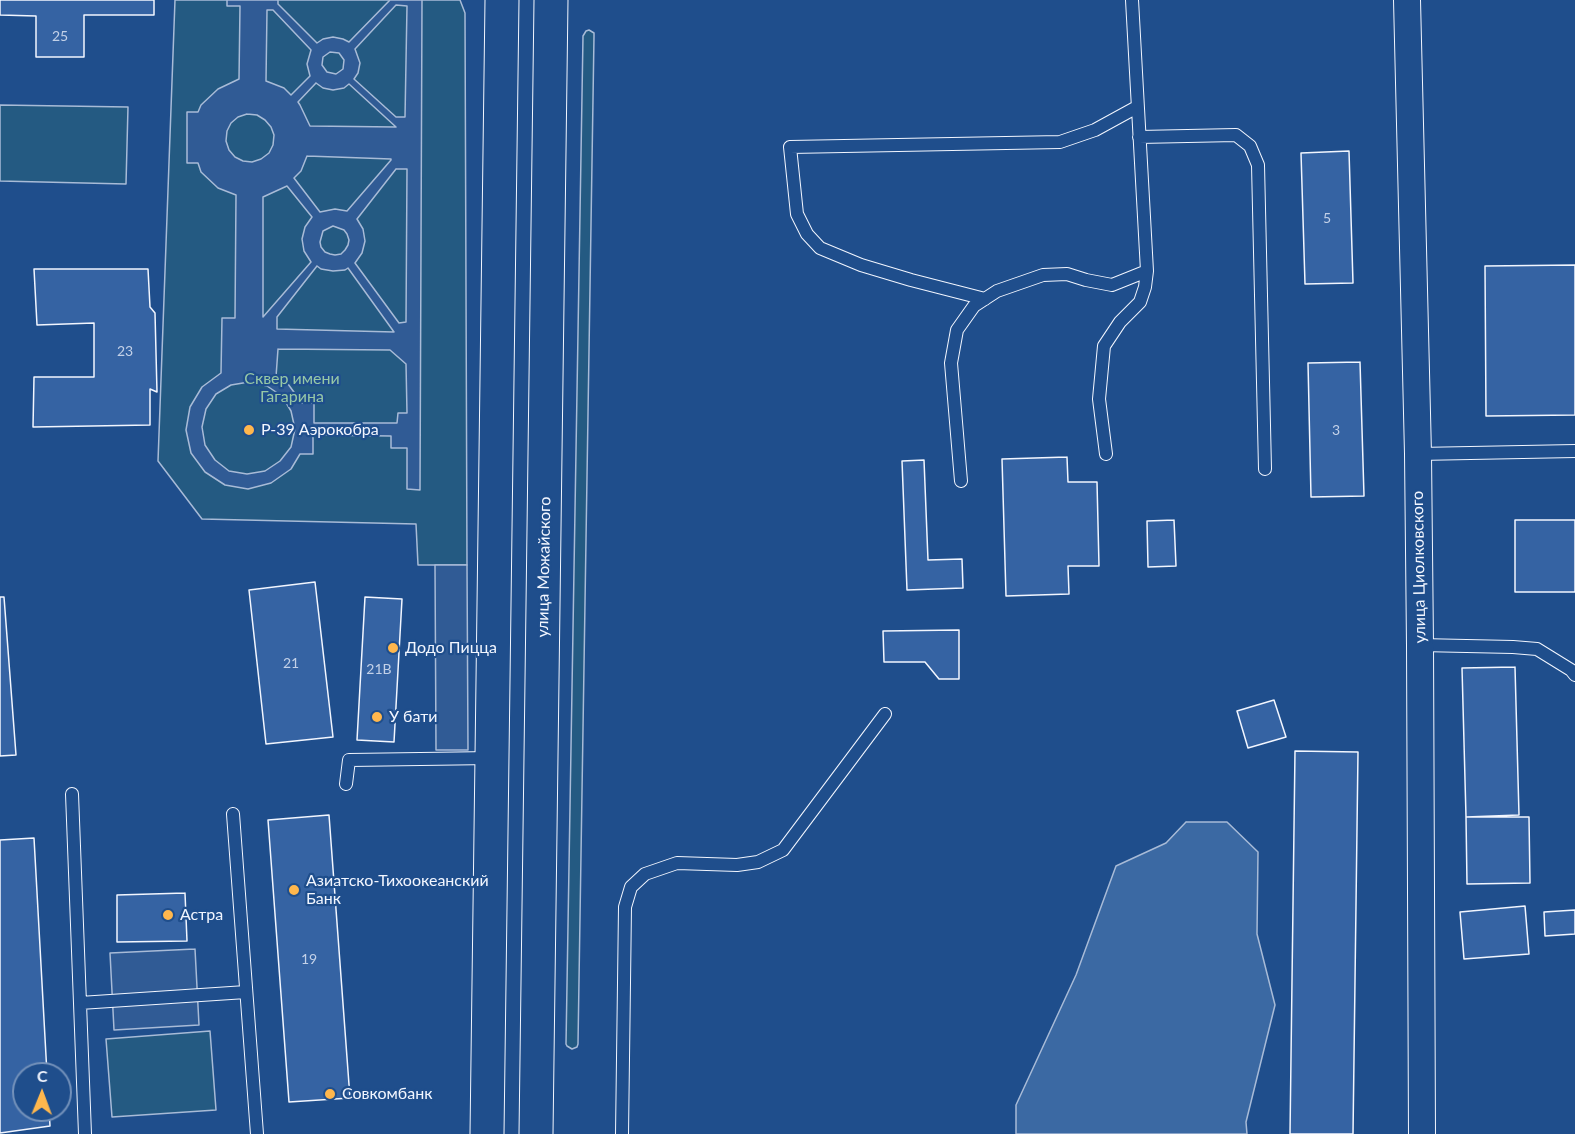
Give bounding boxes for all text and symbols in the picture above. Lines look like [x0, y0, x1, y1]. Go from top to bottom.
house number: 25 [52, 28, 68, 44]
house number: 5 [1323, 210, 1331, 226]
house number: 23 [117, 343, 133, 359]
park label: Сквер имени Гагарина [244, 369, 340, 407]
place label: P-39 Аэрокобра [261, 420, 379, 440]
house number: 3 [1332, 422, 1340, 438]
marker: P-39 Аэрокобра [242, 423, 256, 437]
street label: улица Циолковского [1408, 491, 1430, 643]
street label: улица Можайского [533, 496, 555, 638]
place label: Додо Пицца [405, 638, 497, 658]
marker: Додо Пицца [386, 641, 400, 655]
house number: 21 [283, 655, 299, 671]
house number: 21В [366, 661, 392, 677]
place label: У бати [389, 707, 438, 727]
marker: У бати [370, 710, 384, 724]
place label: Азиатско-Тихоокеанский Банк [306, 871, 489, 909]
marker: Азиатско-Тихоокеанский Банк [287, 883, 301, 897]
place label: Астра [180, 905, 223, 925]
marker: Астра [161, 908, 175, 922]
house number: 19 [301, 951, 317, 967]
north arrow [12, 1062, 72, 1122]
text: С [37, 1066, 48, 1085]
place label: Совкомбанк [342, 1084, 432, 1104]
marker: Совкомбанк [323, 1087, 337, 1101]

